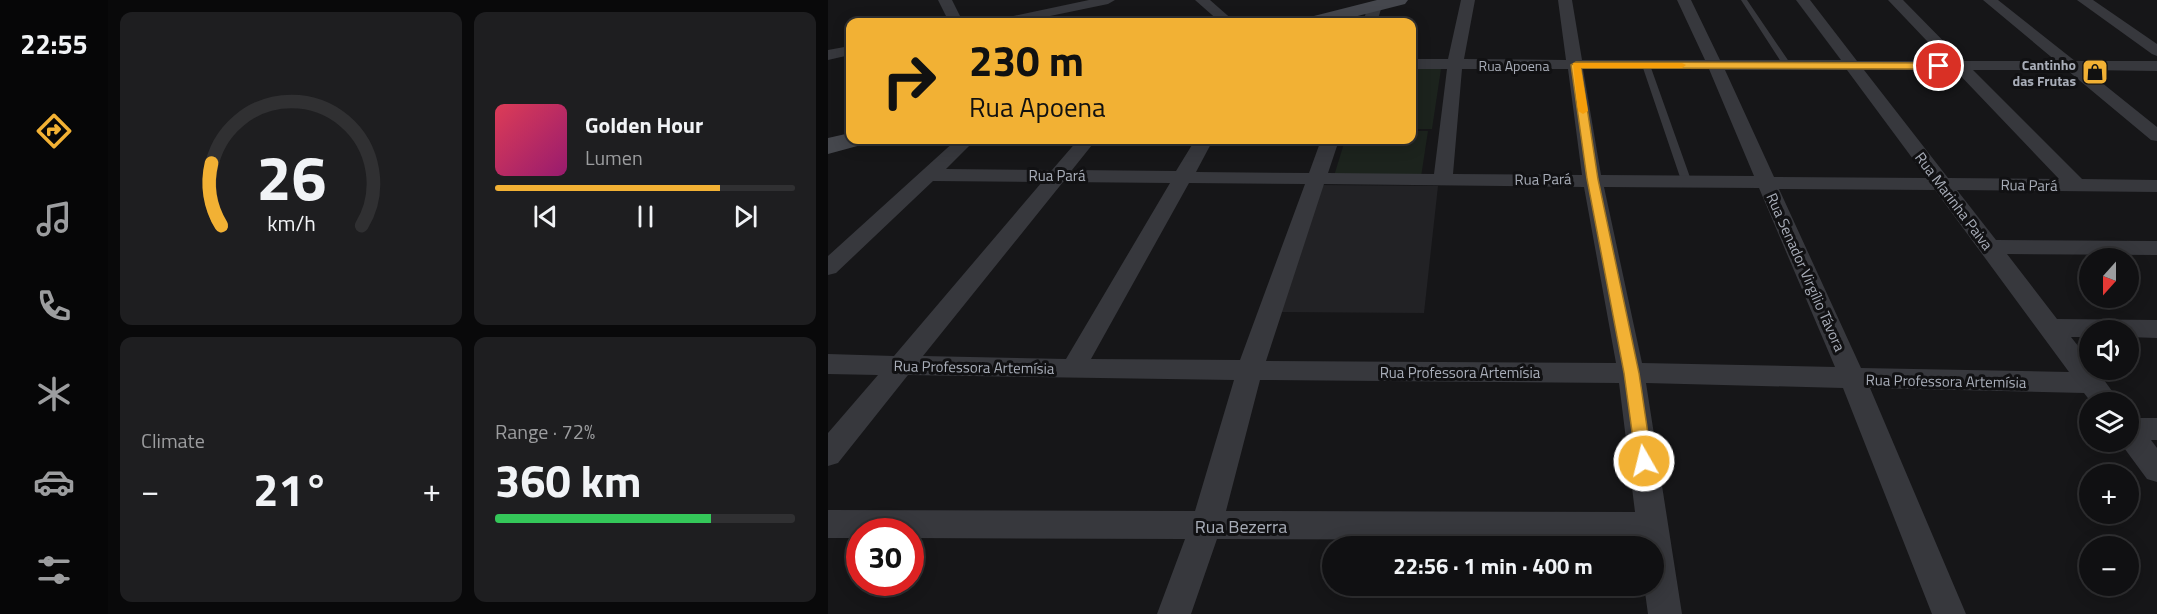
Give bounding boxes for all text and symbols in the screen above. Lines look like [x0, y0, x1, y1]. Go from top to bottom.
text: 22:55 [20, 23, 88, 64]
text: 230 m [969, 28, 1084, 92]
pin [1913, 40, 1964, 91]
icon: right [870, 42, 948, 120]
icon: arrive [1922, 49, 1955, 82]
place label: Cantinho das Frutas [2012, 54, 2076, 91]
street label: Rua Apoena [1479, 55, 1549, 76]
shop icon: Cantinho das Frutas [2080, 57, 2110, 87]
text: Rua Apoena [969, 86, 1106, 127]
text: Golden Hour [585, 108, 703, 142]
icon: directions [33, 110, 75, 152]
text: 26 [256, 129, 326, 224]
text: Lumen [585, 142, 643, 173]
street label: Rua Marinha Paiva [1909, 147, 1999, 255]
street label: Rua Pará [1028, 164, 1086, 187]
street label: Rua Pará [1514, 167, 1572, 191]
street label: Rua Pará [2000, 173, 2058, 197]
street label: Rua Senador Virgílio Távora [1761, 189, 1852, 355]
icon: music [33, 198, 75, 240]
icon: previous [529, 200, 562, 233]
icon: pause [629, 200, 662, 233]
icon: next [729, 200, 762, 233]
text: km/h [267, 207, 315, 239]
north arrow [2079, 248, 2139, 308]
map controls [2079, 248, 2139, 596]
icon: phone [33, 285, 75, 327]
button: sound [2079, 320, 2139, 380]
street label: Rua Professora Artemísia [893, 354, 1055, 380]
street label: Rua Professora Artemísia [1380, 361, 1541, 384]
street label: Rua Professora Artemísia [1865, 368, 2027, 394]
icon: climate [33, 373, 75, 415]
button: layers [2079, 392, 2139, 452]
text: Range · 72% [495, 416, 595, 447]
text: Climate [141, 425, 205, 456]
position arrow [1612, 429, 1676, 493]
text: 360 km [495, 446, 641, 514]
text: 21° [253, 455, 329, 523]
icon: car [33, 461, 75, 503]
button: + [2079, 464, 2139, 524]
text: − [141, 465, 159, 515]
text: + [423, 465, 441, 515]
street label: Rua Bezerra [1195, 513, 1287, 540]
speed limit sign: 30 [846, 518, 924, 596]
button: − [2079, 536, 2139, 596]
icon: filters [33, 549, 75, 591]
text: 22:56 · 1 min · 400 m [1393, 549, 1593, 583]

